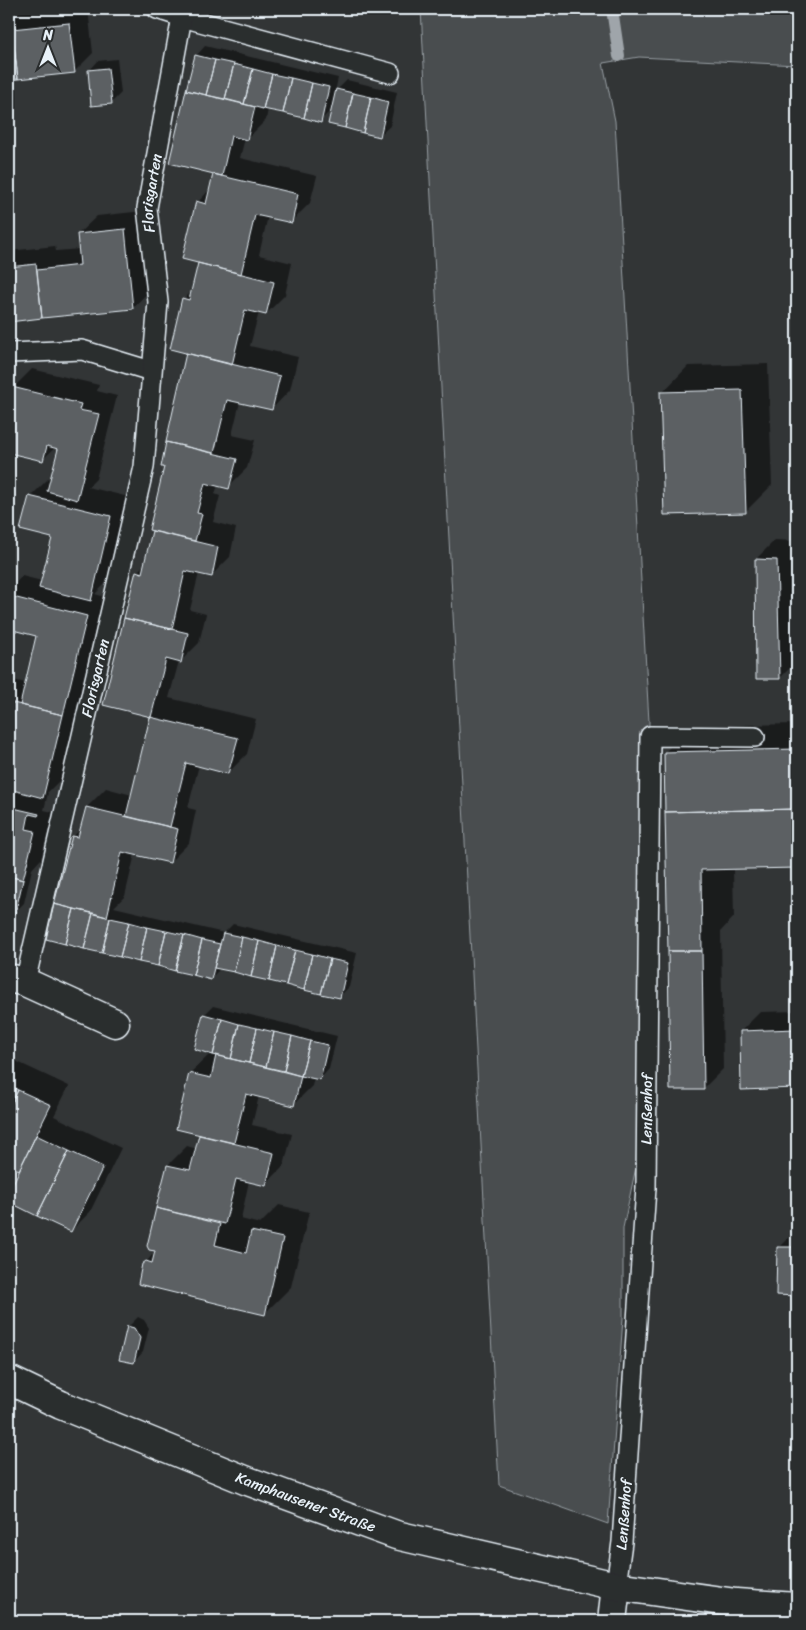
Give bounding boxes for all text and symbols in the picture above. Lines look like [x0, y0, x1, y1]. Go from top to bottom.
north arrow [22, 22, 72, 72]
text: N [42, 23, 53, 48]
street label: Florisgarten [134, 152, 170, 234]
street label: Florisgarten [74, 636, 117, 720]
street label: Lenßenhof [633, 1071, 660, 1145]
street label: Kamphausener Straße [231, 1464, 380, 1540]
street label: Lenßenhof [608, 1476, 639, 1552]

